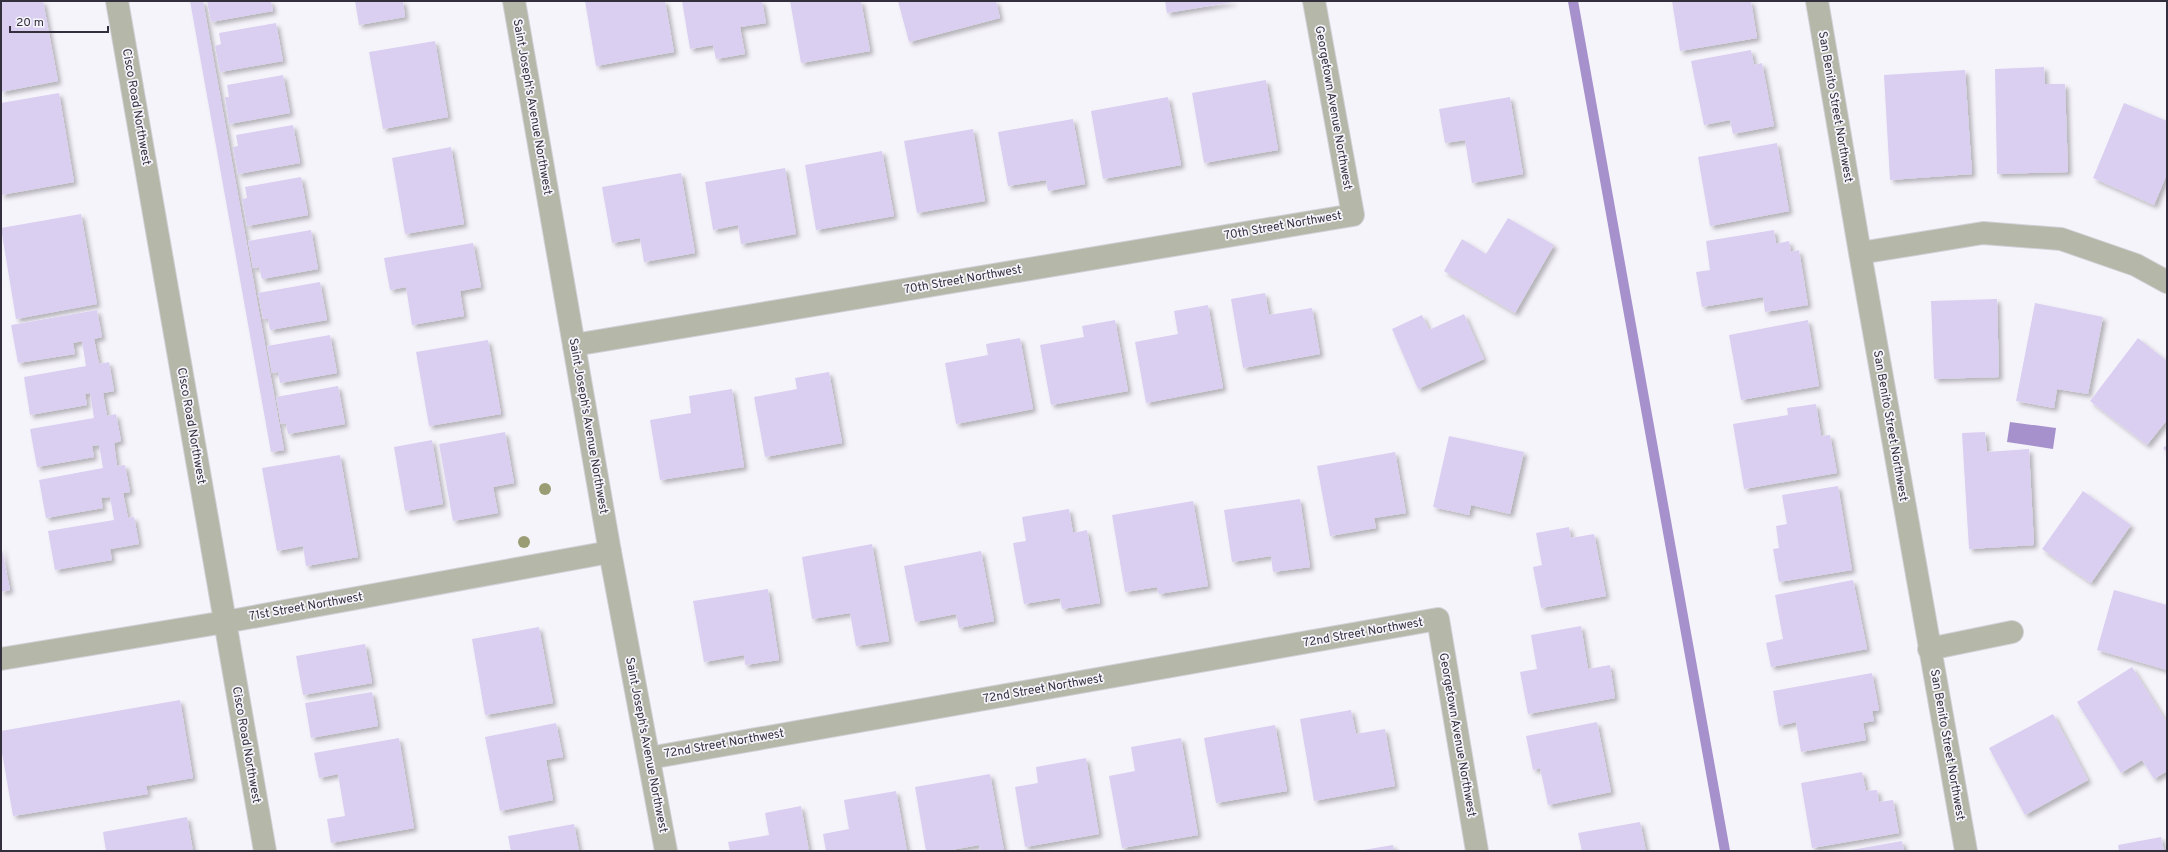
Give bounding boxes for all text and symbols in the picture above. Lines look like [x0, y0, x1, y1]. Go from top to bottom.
scale bar [10, 8, 108, 34]
text: 20 m [16, 15, 44, 31]
street label: Saint Joseph's Avenue Northwest [509, 18, 555, 196]
street label: Georgetown Avenue Northwest [1311, 25, 1355, 191]
street label: San Benito Street Northwest [1814, 30, 1856, 184]
street label: Cisco Road Northwest [118, 47, 154, 167]
street label: 70th Street Northwest [1223, 208, 1343, 244]
street label: 70th Street Northwest [903, 262, 1023, 298]
street label: Saint Joseph's Avenue Northwest [565, 337, 611, 515]
street label: San Benito Street Northwest [1869, 349, 1911, 503]
street label: Cisco Road Northwest [173, 366, 209, 486]
street label: 71st Street Northwest [248, 589, 364, 625]
street label: 72nd Street Northwest [1302, 615, 1424, 651]
street label: Georgetown Avenue Northwest [1435, 652, 1479, 818]
street label: Saint Joseph's Avenue Northwest [621, 656, 671, 834]
street label: San Benito Street Northwest [1926, 668, 1968, 822]
street label: 72nd Street Northwest [982, 671, 1104, 707]
street label: Cisco Road Northwest [228, 685, 264, 805]
street label: 72nd Street Northwest [663, 726, 785, 762]

